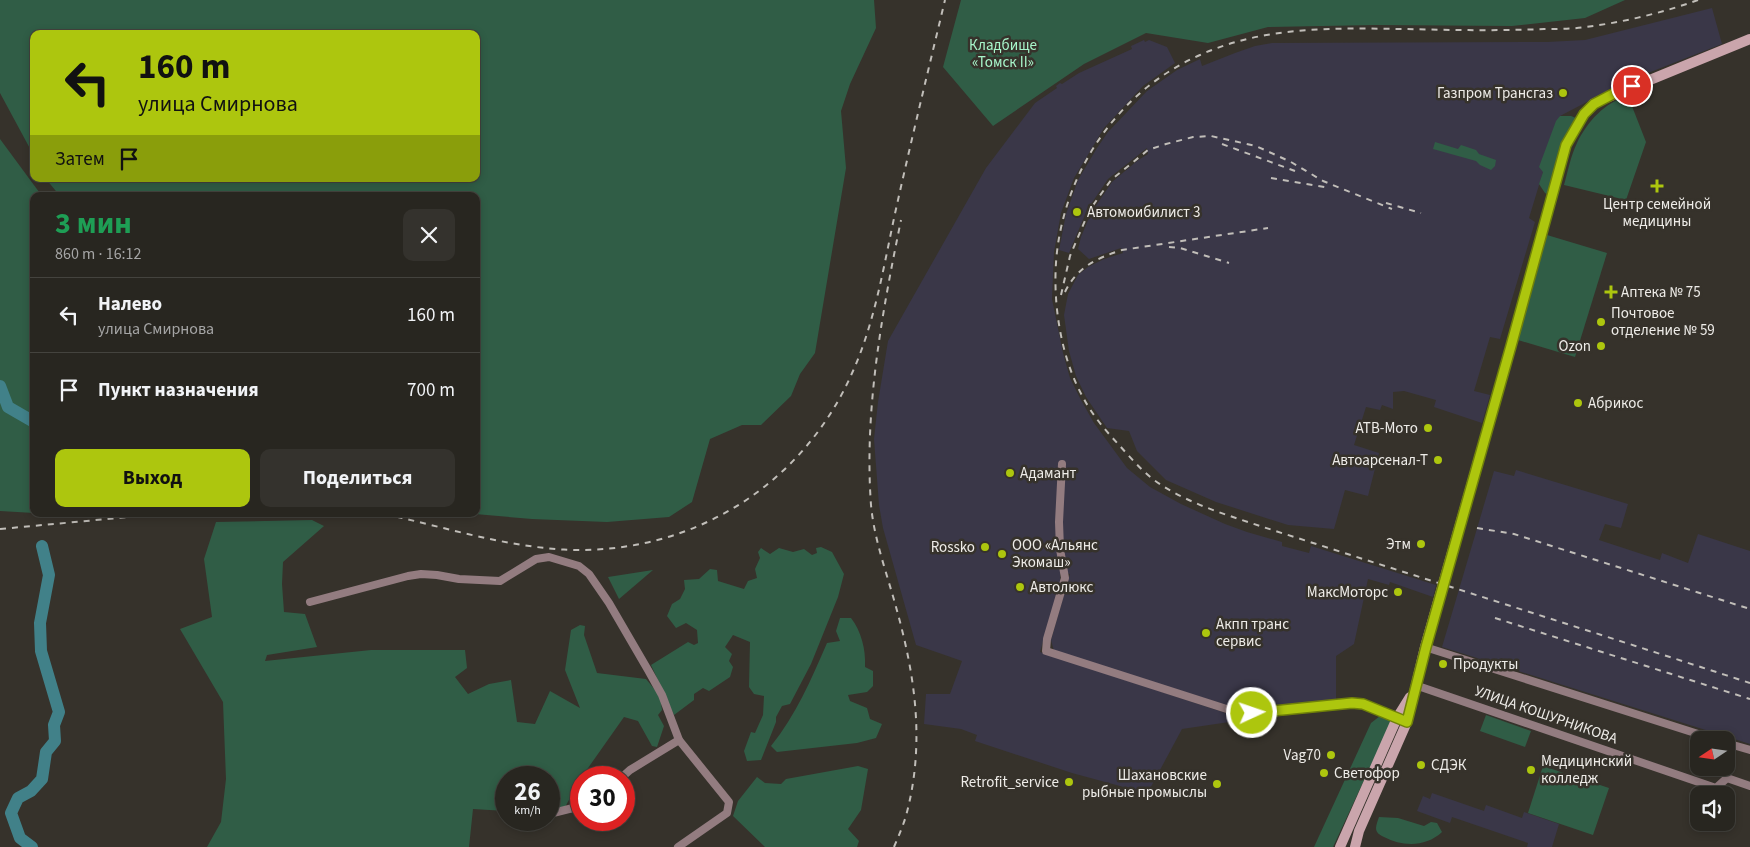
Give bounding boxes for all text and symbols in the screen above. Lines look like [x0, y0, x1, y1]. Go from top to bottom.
park label: Кладбище «Томск II» [969, 35, 1037, 73]
text: 160 m [138, 42, 230, 92]
icon: left [55, 50, 120, 115]
pin [1611, 65, 1653, 107]
icon: arrive [1618, 72, 1646, 100]
place label: Газпром Трансгаз [1437, 83, 1553, 104]
marker: Газпром Трансгаз [1557, 87, 1569, 99]
text: улица Смирнова [138, 88, 298, 120]
icon: arrive [115, 145, 143, 173]
text: Затем [55, 146, 105, 173]
marker: Центр семейной медицины [1650, 179, 1664, 193]
place label: Центр семейной медицины [1603, 194, 1711, 232]
text: 3 мин [55, 202, 132, 245]
place label: Автомоибилист 3 [1087, 202, 1200, 223]
marker: Автомоибилист 3 [1071, 206, 1083, 218]
button: close [403, 209, 455, 261]
text: 860 m · 16:12 [55, 243, 142, 265]
place label: Аптека № 75 [1621, 282, 1701, 303]
marker: Аптека № 75 [1605, 286, 1617, 298]
text: Налево [98, 291, 162, 318]
icon: left [55, 301, 83, 329]
text: 160 m [407, 302, 455, 329]
place label: Почтовое отделение № 59 [1611, 303, 1715, 341]
marker: Почтовое отделение № 59 [1595, 316, 1607, 328]
text: улица Смирнова [98, 318, 214, 340]
place label: Ozon [1559, 336, 1591, 357]
marker: Ozon [1595, 340, 1607, 352]
icon: arrive [55, 376, 83, 404]
text: Пункт назначения [98, 377, 259, 404]
text: 700 m [407, 377, 455, 404]
place label: Абрикос [1588, 393, 1643, 414]
marker: Абрикос [1572, 397, 1584, 409]
place label: АТВ-Мото [1356, 418, 1418, 439]
marker: АТВ-Мото [1422, 422, 1434, 434]
button: Выход [55, 449, 250, 507]
button: Поделиться [260, 449, 455, 507]
place label: Автоарсенал-Т [1332, 450, 1428, 471]
marker: Автоарсенал-Т [1432, 454, 1444, 466]
place label: Адамант [1020, 463, 1077, 484]
marker: Адамант [1004, 467, 1016, 479]
place label: Этм [1386, 534, 1411, 555]
place label: ООО «Альянс Экомаш» [1012, 535, 1098, 573]
place label: Rossko [931, 537, 975, 558]
marker: Этм [1415, 538, 1427, 550]
marker: Rossko [979, 541, 991, 553]
marker: ООО «Альянс Экомаш» [996, 548, 1008, 560]
place label: Автолюкс [1030, 577, 1093, 598]
marker: Автолюкс [1014, 581, 1026, 593]
place label: МаксМоторс [1307, 582, 1388, 603]
marker: МаксМоторс [1392, 586, 1404, 598]
place label: Акпп транс сервис [1216, 614, 1289, 652]
marker: Акпп транс сервис [1200, 627, 1212, 639]
place label: Продукты [1453, 654, 1518, 675]
marker: Продукты [1437, 658, 1449, 670]
street label: УЛИЦА КОШУРНИКОВА [1472, 681, 1621, 750]
position arrow [1225, 686, 1277, 738]
north arrow [1690, 731, 1735, 776]
map controls [1690, 731, 1735, 831]
place label: Vag70 [1284, 745, 1321, 766]
marker: Vag70 [1325, 749, 1337, 761]
place label: Медицинский колледж [1541, 751, 1632, 789]
place label: СДЭК [1431, 755, 1467, 776]
marker: СДЭК [1415, 759, 1427, 771]
place label: Светофор [1334, 763, 1400, 784]
marker: Медицинский колледж [1525, 764, 1537, 776]
place label: Шахановские рыбные промыслы [1082, 765, 1207, 803]
speed limit sign: 30 [570, 766, 635, 831]
marker: Светофор [1318, 767, 1330, 779]
place label: Retrofit_service [960, 772, 1059, 793]
text: 26 [514, 774, 541, 810]
marker: Retrofit_service [1063, 776, 1075, 788]
marker: Шахановские рыбные промыслы [1211, 778, 1223, 790]
button: sound [1690, 786, 1735, 831]
text: km/h [514, 802, 541, 819]

